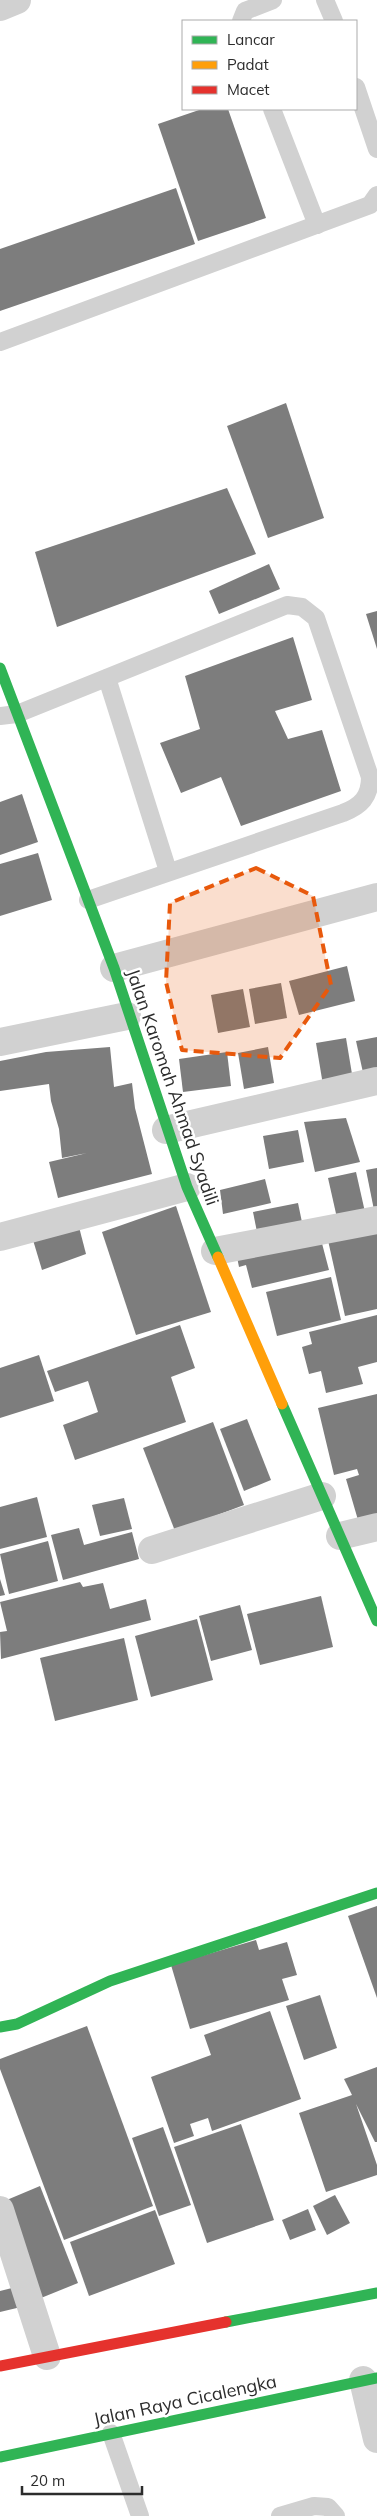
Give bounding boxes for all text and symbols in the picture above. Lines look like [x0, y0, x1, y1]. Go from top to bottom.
legend [182, 20, 357, 110]
text: Lancar [227, 30, 275, 49]
text: Padat [227, 55, 269, 74]
text: Macet [227, 80, 270, 99]
street label: Jalan Karomah Ahmad Syadili [122, 966, 224, 1208]
street label: Jalan Raya Cicalengka [91, 2369, 279, 2431]
scale bar [22, 2464, 142, 2496]
text: 20 m [30, 2471, 65, 2490]

